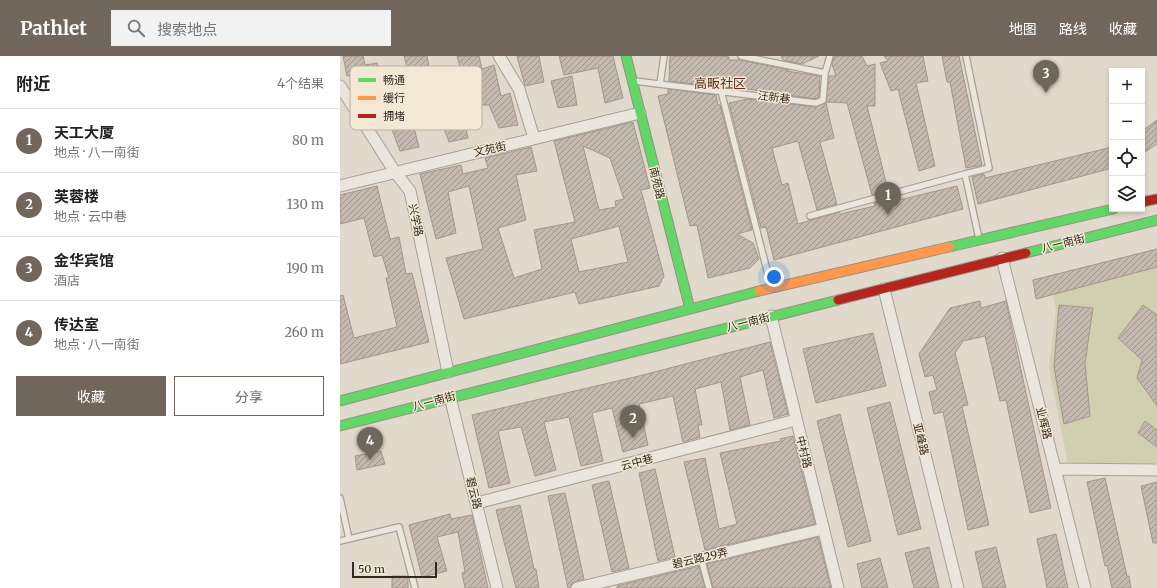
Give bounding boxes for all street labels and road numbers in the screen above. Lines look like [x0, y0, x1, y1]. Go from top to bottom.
street label: 汪新巷 [757, 88, 791, 106]
street label: 文苑街 [472, 138, 508, 160]
street label: 南苑路 [646, 165, 668, 201]
street label: 兴学路 [406, 202, 426, 238]
street label: 八一南街 [1040, 231, 1086, 255]
street label: 八一南街 [725, 310, 771, 334]
street label: 八一南街 [411, 389, 457, 413]
street label: 业辉路 [1033, 405, 1055, 441]
street label: 亚峰路 [910, 421, 932, 457]
street label: 中村路 [793, 434, 815, 470]
street label: 云中巷 [619, 451, 655, 473]
street label: 碧云路 [463, 475, 485, 511]
street label: 碧云路29弄 [671, 545, 729, 571]

